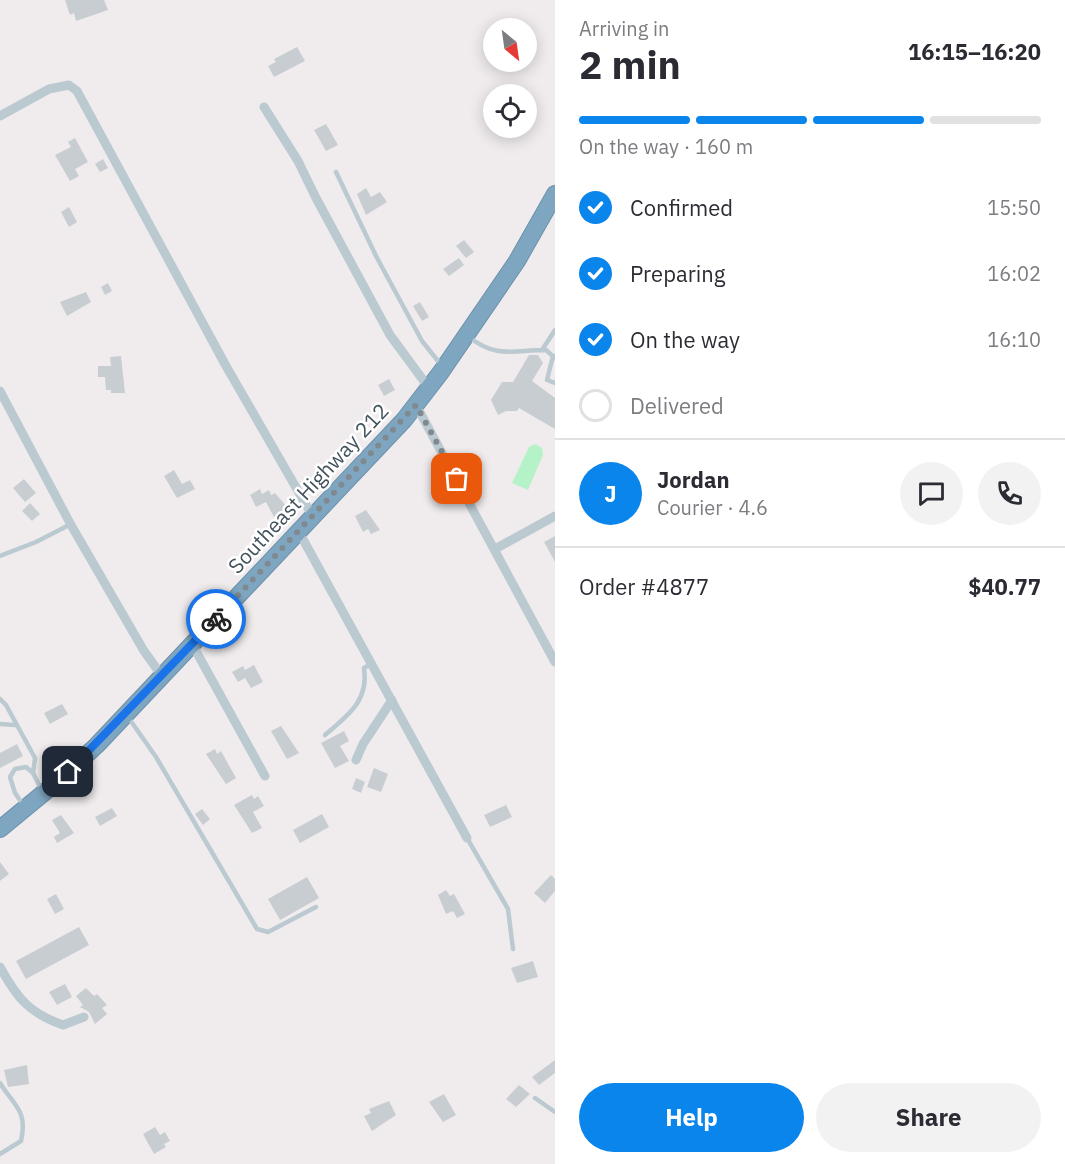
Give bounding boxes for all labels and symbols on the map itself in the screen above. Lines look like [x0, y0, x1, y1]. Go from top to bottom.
north arrow [483, 18, 537, 72]
street label: Southeast Highway 212 [221, 397, 395, 579]
pin [431, 453, 482, 504]
courier [186, 589, 246, 649]
pin [42, 746, 93, 797]

